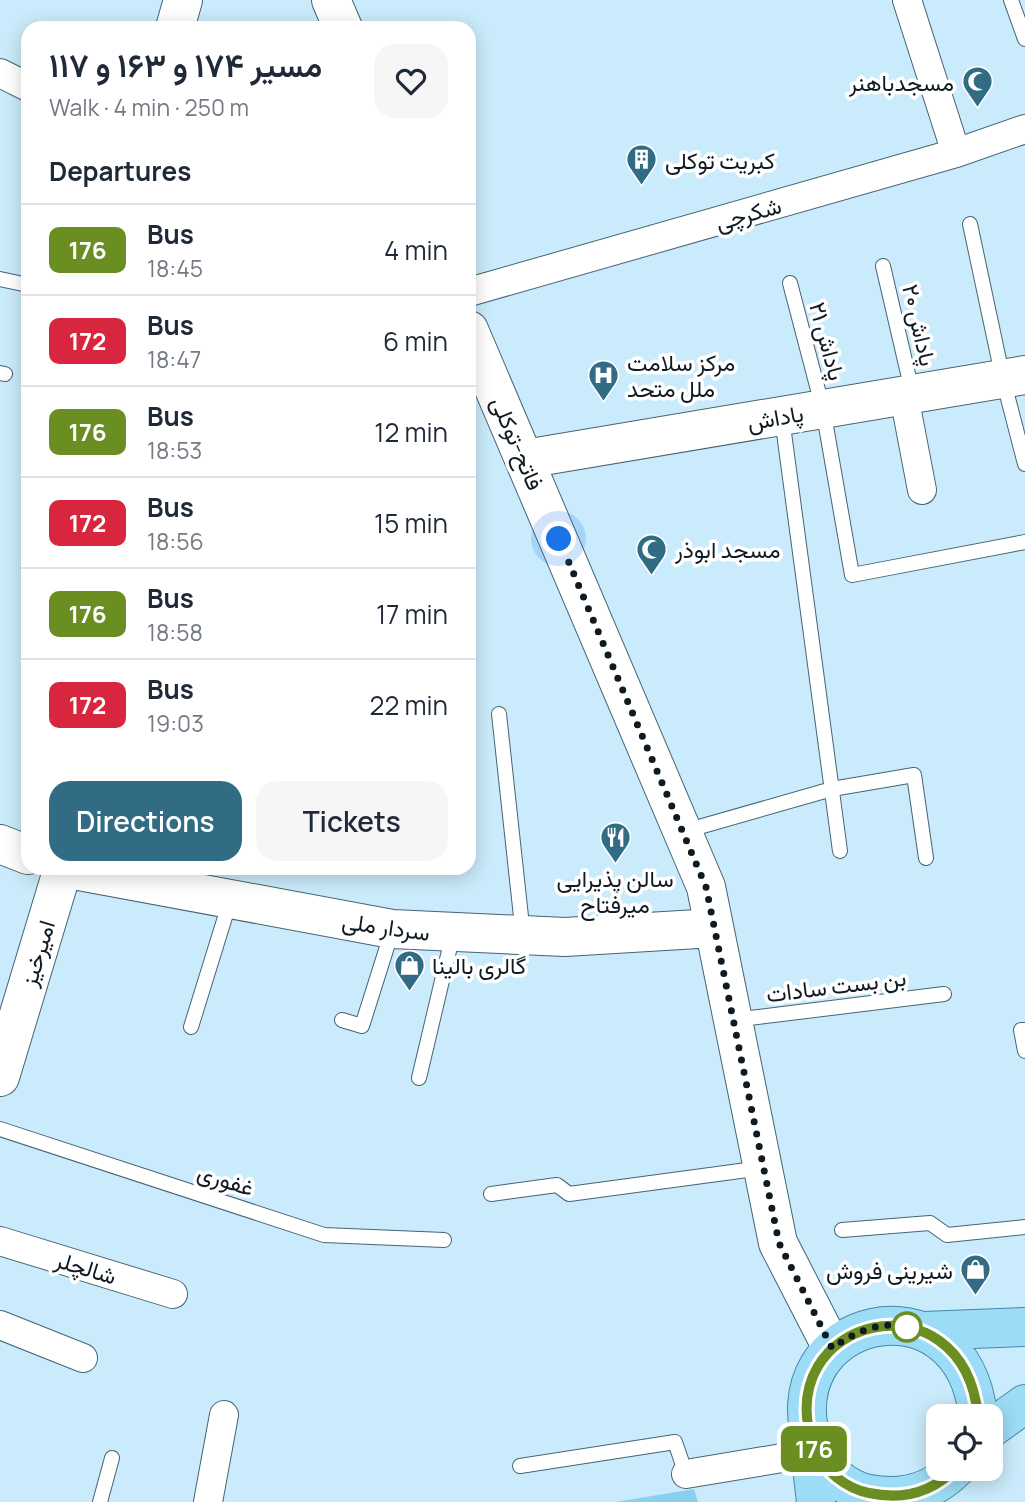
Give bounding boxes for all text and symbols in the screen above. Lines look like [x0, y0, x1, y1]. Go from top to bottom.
text: مسیر ۱۷۴ و ۱۶۳ و ۱۱۷ [49, 42, 322, 87]
button: heart [374, 44, 448, 118]
mosque icon: مسجدباهنر [960, 65, 994, 109]
place label: مسجدباهنر [848, 66, 954, 98]
text: Walk · 4 min · 250 m [49, 91, 249, 123]
building icon: کبریت توکلی [625, 143, 659, 187]
place label: کبریت توکلی [665, 144, 775, 176]
text: Departures [49, 153, 191, 189]
street label: شکرچی [711, 188, 785, 239]
text: Bus [147, 216, 194, 252]
text: 4 min [384, 232, 448, 268]
text: 176 [68, 233, 107, 266]
text: 18:45 [147, 252, 203, 284]
street label: پاداش ۲۰ [894, 281, 945, 369]
street label: پاداش ۲۱ [801, 298, 854, 384]
text: Bus [147, 307, 194, 343]
text: 6 min [383, 323, 448, 359]
text: 172 [69, 324, 106, 357]
text: 18:47 [147, 343, 201, 375]
place label: مرکز سلامت ملل متحد [627, 346, 735, 404]
hospital icon: مرکز سلامت ملل متحد [587, 358, 621, 402]
street label: فاتح-توکلی [483, 391, 552, 495]
street label: پاداش [744, 396, 806, 439]
text: Bus [147, 398, 194, 434]
text: 12 min [374, 414, 448, 450]
text: 176 [68, 415, 107, 448]
text: 18:53 [147, 434, 202, 466]
text: Bus [147, 489, 194, 525]
text: 15 min [374, 505, 448, 541]
text: 172 [69, 506, 106, 539]
your location [541, 521, 576, 556]
text: 18:56 [147, 525, 204, 557]
mosque icon: مسجد ابوذر [635, 532, 669, 576]
place label: مسجد ابوذر [674, 533, 780, 565]
text: Bus [147, 580, 194, 616]
text: 17 min [376, 596, 448, 632]
text: 176 [68, 597, 107, 630]
text: 18:58 [147, 616, 203, 648]
text: Bus [147, 671, 194, 707]
text: 22 min [370, 687, 448, 723]
text: 172 [69, 688, 106, 721]
text: 19:03 [147, 707, 204, 739]
button: Directions [49, 781, 242, 861]
button: Tickets [256, 781, 448, 861]
restaurant icon: سالن پذیرایی میرفتاح [598, 820, 632, 864]
place label: سالن پذیرایی میرفتاح [556, 862, 674, 921]
street label: سردار ملی [340, 904, 432, 948]
street label: امیرخیز [12, 916, 62, 991]
shop icon: گالری بالینا [392, 948, 426, 992]
place label: گالری بالینا [432, 949, 526, 981]
street label: بن بست سادات [764, 961, 908, 1009]
street label: غفوری [194, 1155, 258, 1203]
street label: شالچلر [50, 1242, 121, 1292]
shop icon: شیرینی فروش [959, 1253, 993, 1297]
place label: شیرینی فروش [826, 1254, 953, 1286]
unlabelled marker [892, 1312, 922, 1342]
map controls [926, 1404, 1003, 1481]
button: locate [926, 1404, 1003, 1481]
line badge: 176 [774, 1426, 854, 1472]
text: 176 [795, 1432, 833, 1465]

